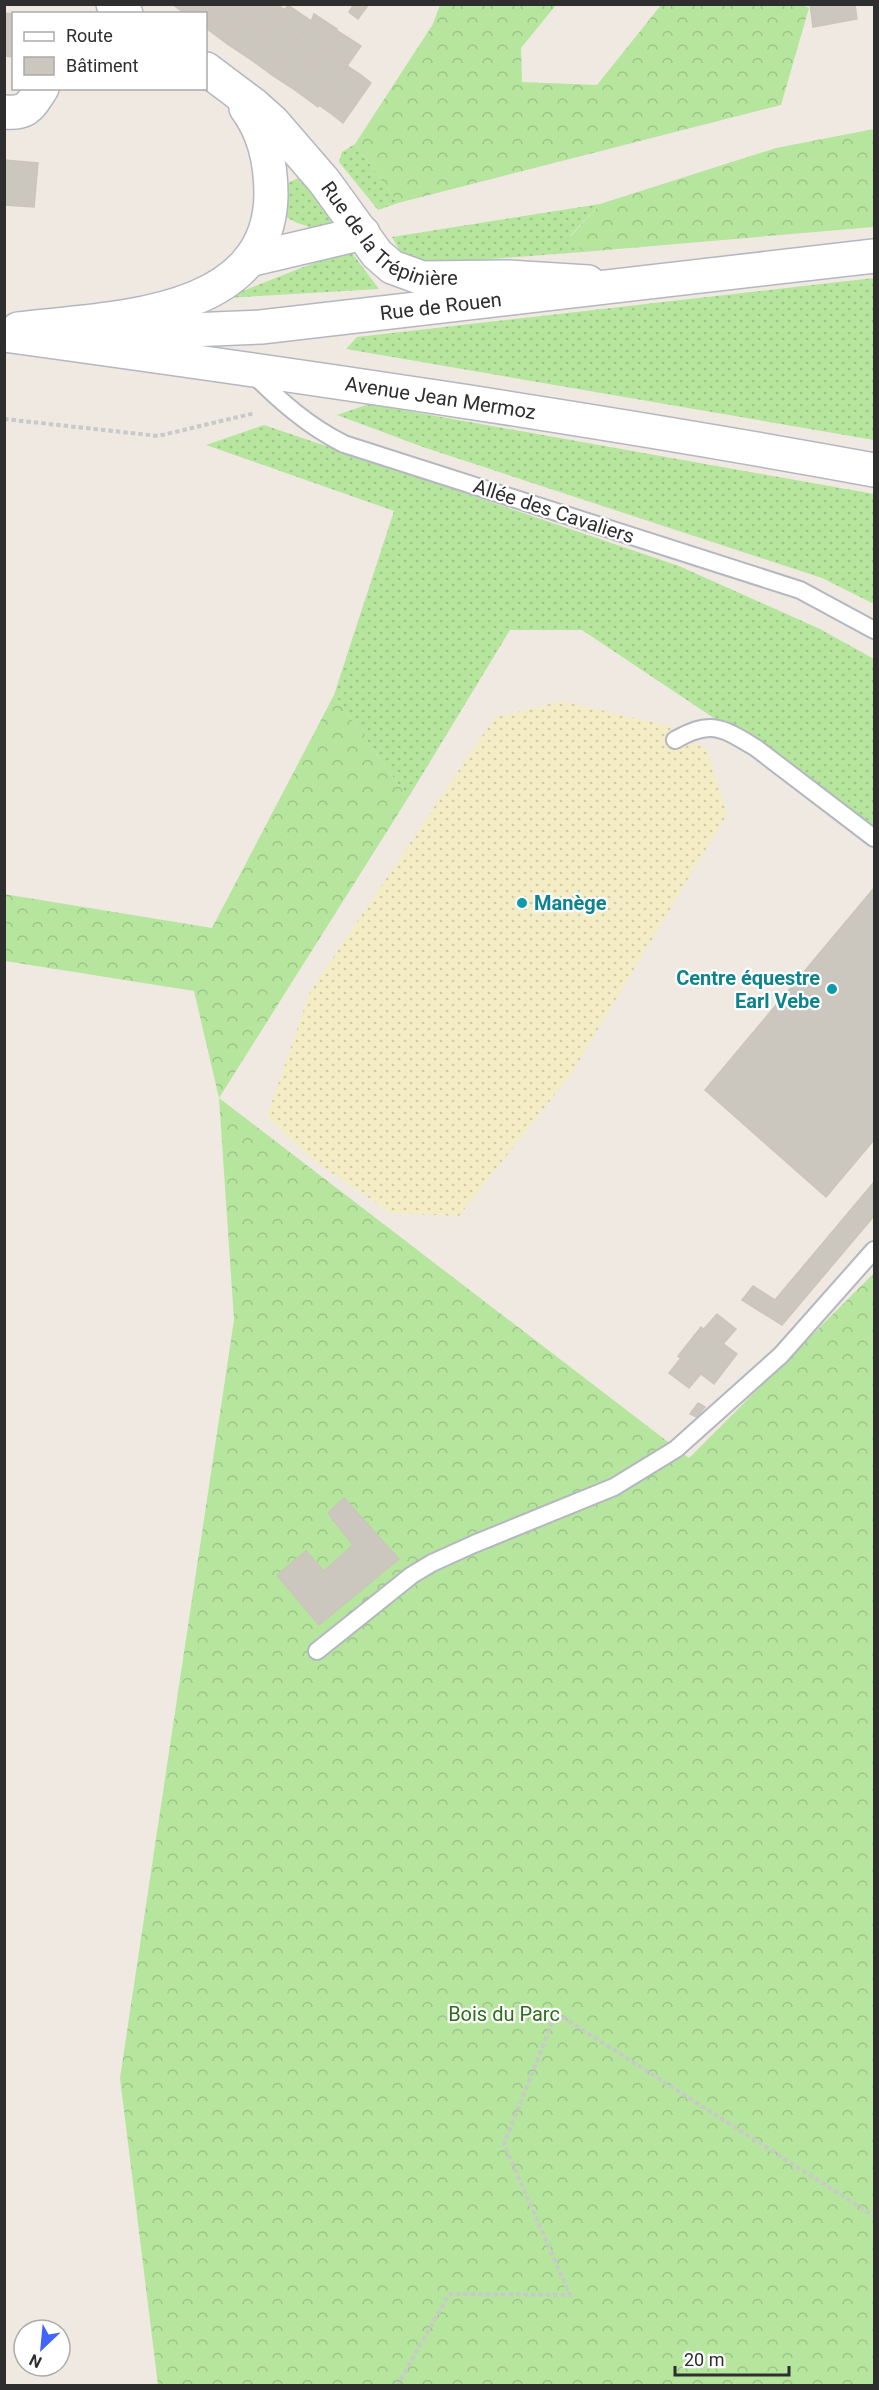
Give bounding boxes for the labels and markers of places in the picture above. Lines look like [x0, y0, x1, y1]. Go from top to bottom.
place label: Manège [534, 891, 607, 915]
marker: Manège [515, 896, 529, 910]
place label: Centre équestre Earl Vebe [676, 966, 820, 1013]
marker: Centre équestre Earl Vebe [825, 982, 839, 996]

